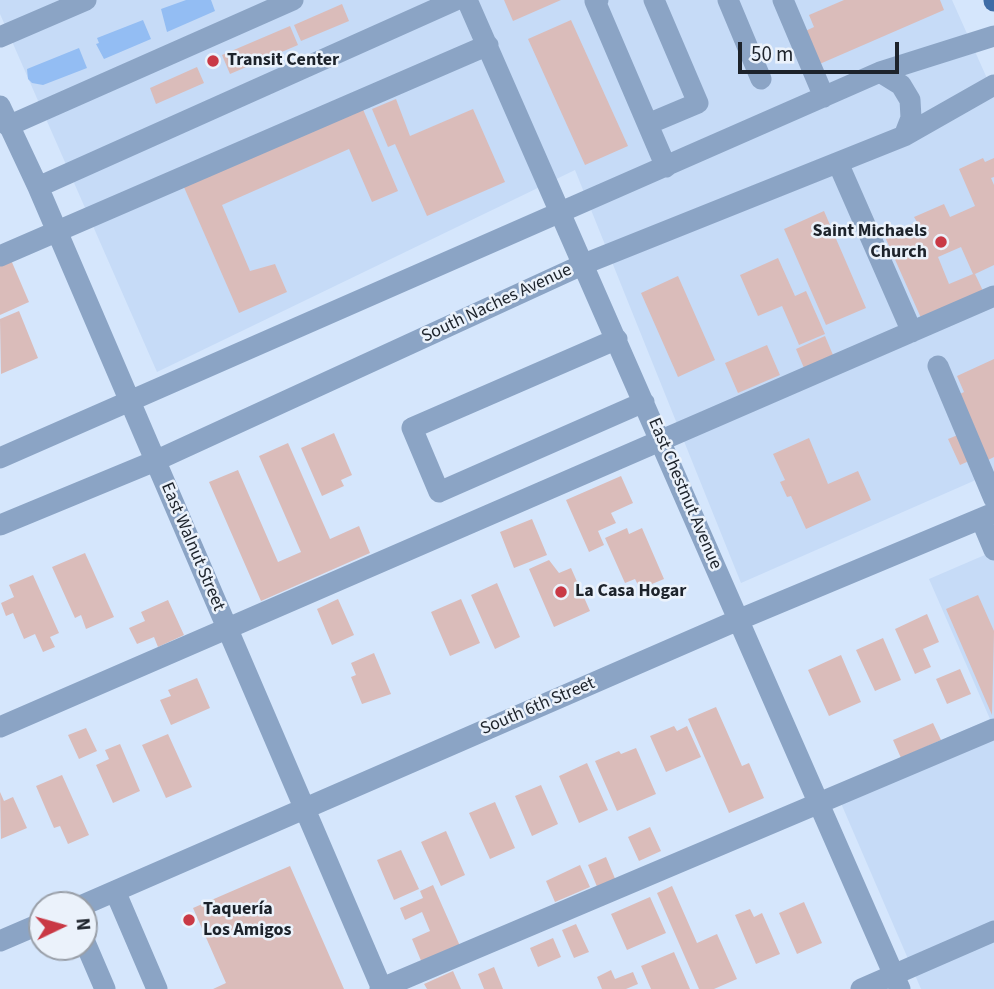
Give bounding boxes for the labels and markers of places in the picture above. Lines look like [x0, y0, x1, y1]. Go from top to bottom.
place label: Transit Center [227, 50, 339, 72]
marker: Transit Center [205, 53, 221, 69]
place label: Saint Michaels Church [812, 221, 927, 264]
marker: Saint Michaels Church [933, 234, 949, 250]
place label: La Casa Hogar [575, 581, 686, 603]
marker: La Casa Hogar [553, 584, 569, 600]
place label: Taquería Los Amigos [203, 899, 291, 942]
marker: Taquería Los Amigos [181, 912, 197, 928]

